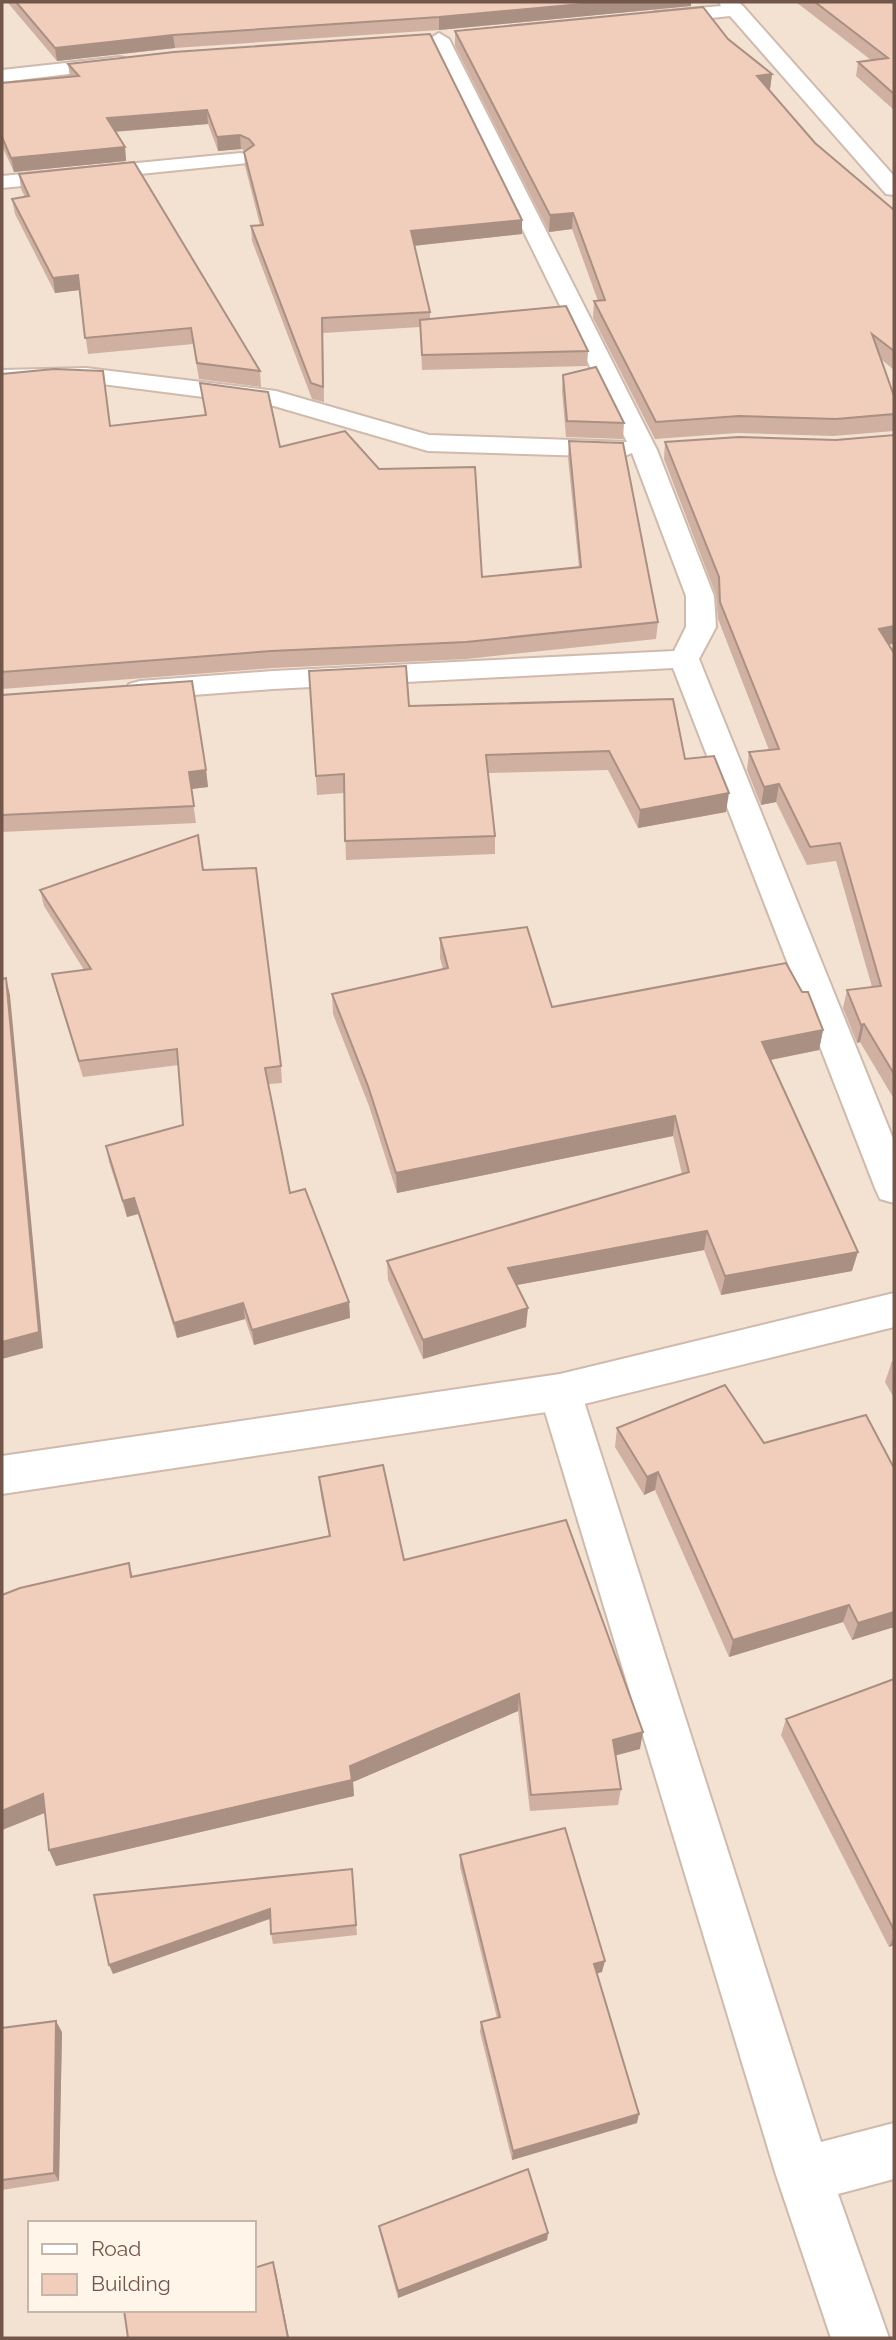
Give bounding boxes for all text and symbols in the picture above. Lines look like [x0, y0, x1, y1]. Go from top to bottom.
legend [28, 2221, 256, 2312]
text: Road [91, 2236, 141, 2261]
text: Building [91, 2271, 171, 2296]

